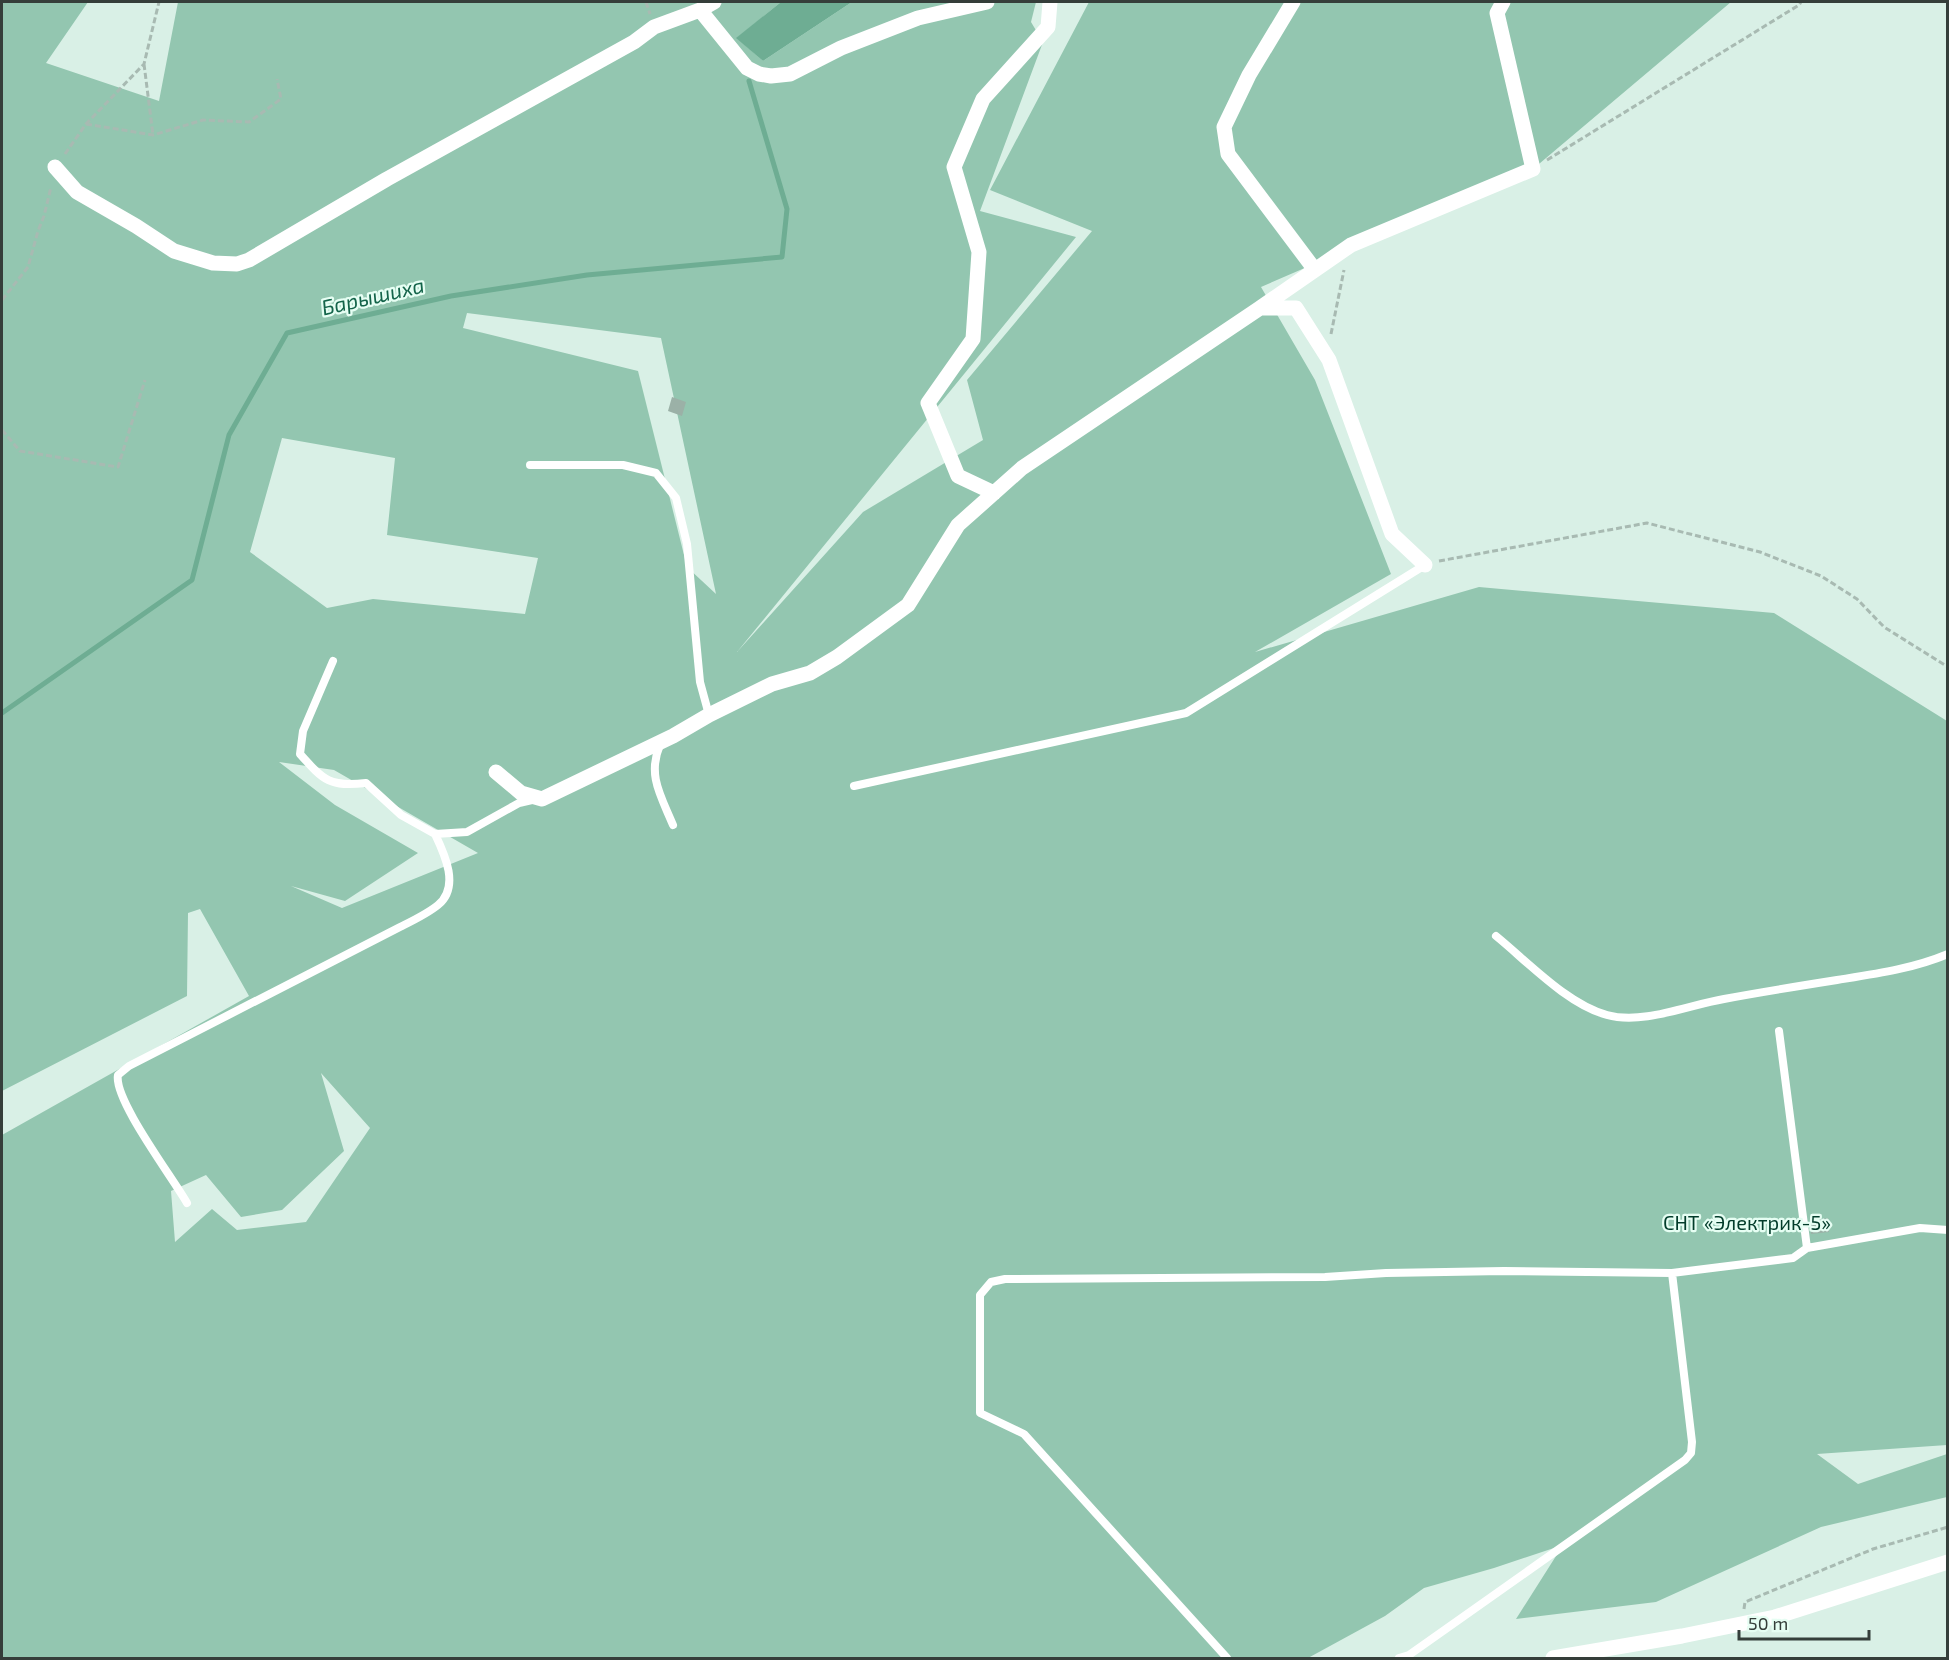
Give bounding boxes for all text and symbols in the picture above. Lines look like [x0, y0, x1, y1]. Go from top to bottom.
water label: Барышиха [319, 272, 426, 319]
park label: СНТ «Электрик-5» [1663, 1210, 1831, 1234]
scale bar [1739, 1603, 1870, 1641]
text: 50 m [1748, 1612, 1788, 1634]

